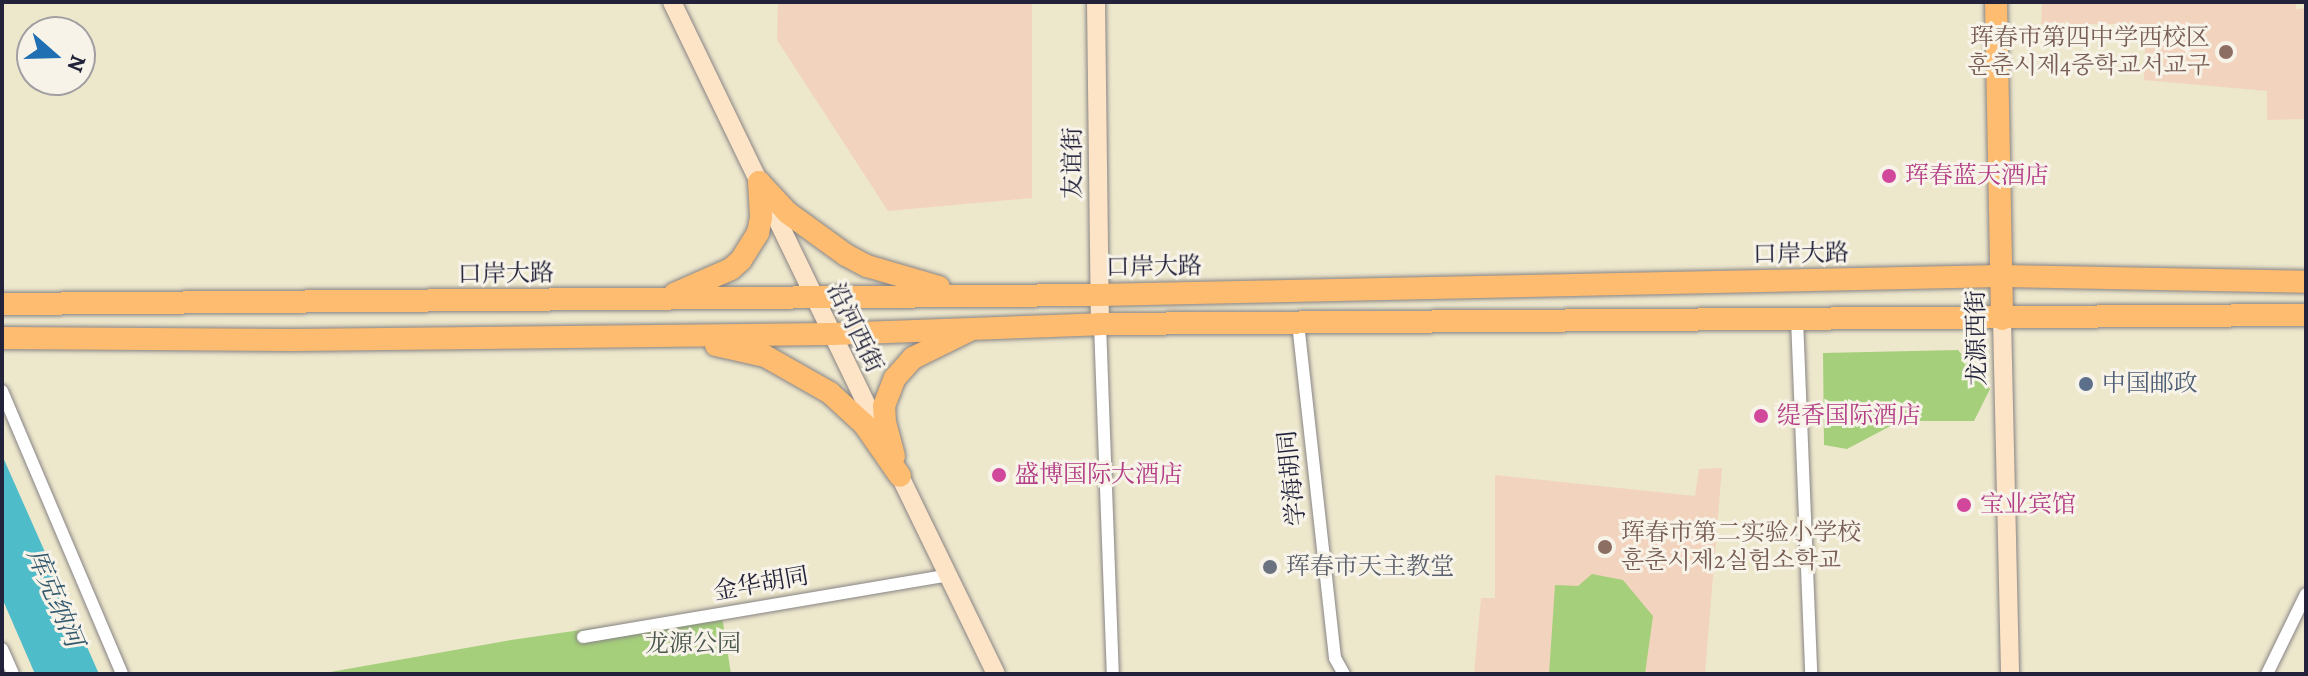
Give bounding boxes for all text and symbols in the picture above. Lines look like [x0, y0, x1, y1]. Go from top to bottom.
north arrow [16, 16, 96, 96]
place label: 珲春市第四中学西校区 훈춘시제4중학교서교구 [1967, 24, 2210, 80]
marker: 珲春市第四中学西校区 훈춘시제4중학교서교구 [2217, 43, 2235, 61]
text: N [60, 51, 94, 76]
street label: 友谊街 [1059, 127, 1087, 199]
place label: 珲春蓝天酒店 [1905, 162, 2049, 190]
marker: 珲春蓝天酒店 [1880, 167, 1898, 185]
street label: 口岸大路 [1753, 239, 1849, 269]
street label: 口岸大路 [1106, 252, 1202, 282]
street label: 口岸大路 [458, 259, 554, 289]
street label: 沿河西街 [821, 279, 889, 377]
street label: 龙源西街 [1962, 290, 1992, 386]
place label: 中国邮政 [2102, 370, 2198, 398]
marker: 中国邮政 [2077, 375, 2095, 393]
place label: 缇香国际酒店 [1777, 402, 1921, 430]
marker: 缇香国际酒店 [1752, 407, 1770, 425]
street label: 学海胡同 [1273, 429, 1311, 527]
place label: 盛博国际大酒店 [1015, 461, 1183, 489]
marker: 盛博国际大酒店 [990, 466, 1008, 484]
place label: 宝业宾馆 [1980, 491, 2076, 519]
marker: 宝业宾馆 [1955, 496, 1973, 514]
place label: 珲春市第二实验小学校 훈춘시제2실험소학교 [1621, 519, 1861, 575]
marker: 珲春市第二实验小学校 훈춘시제2실험소학교 [1596, 538, 1614, 556]
water label: 库克纳河 [20, 544, 90, 652]
place label: 珲春市天主教堂 [1286, 553, 1454, 581]
marker: 珲春市天主教堂 [1261, 558, 1279, 576]
street label: 金华胡同 [711, 561, 811, 607]
park label: 龙源公园 [645, 630, 741, 658]

